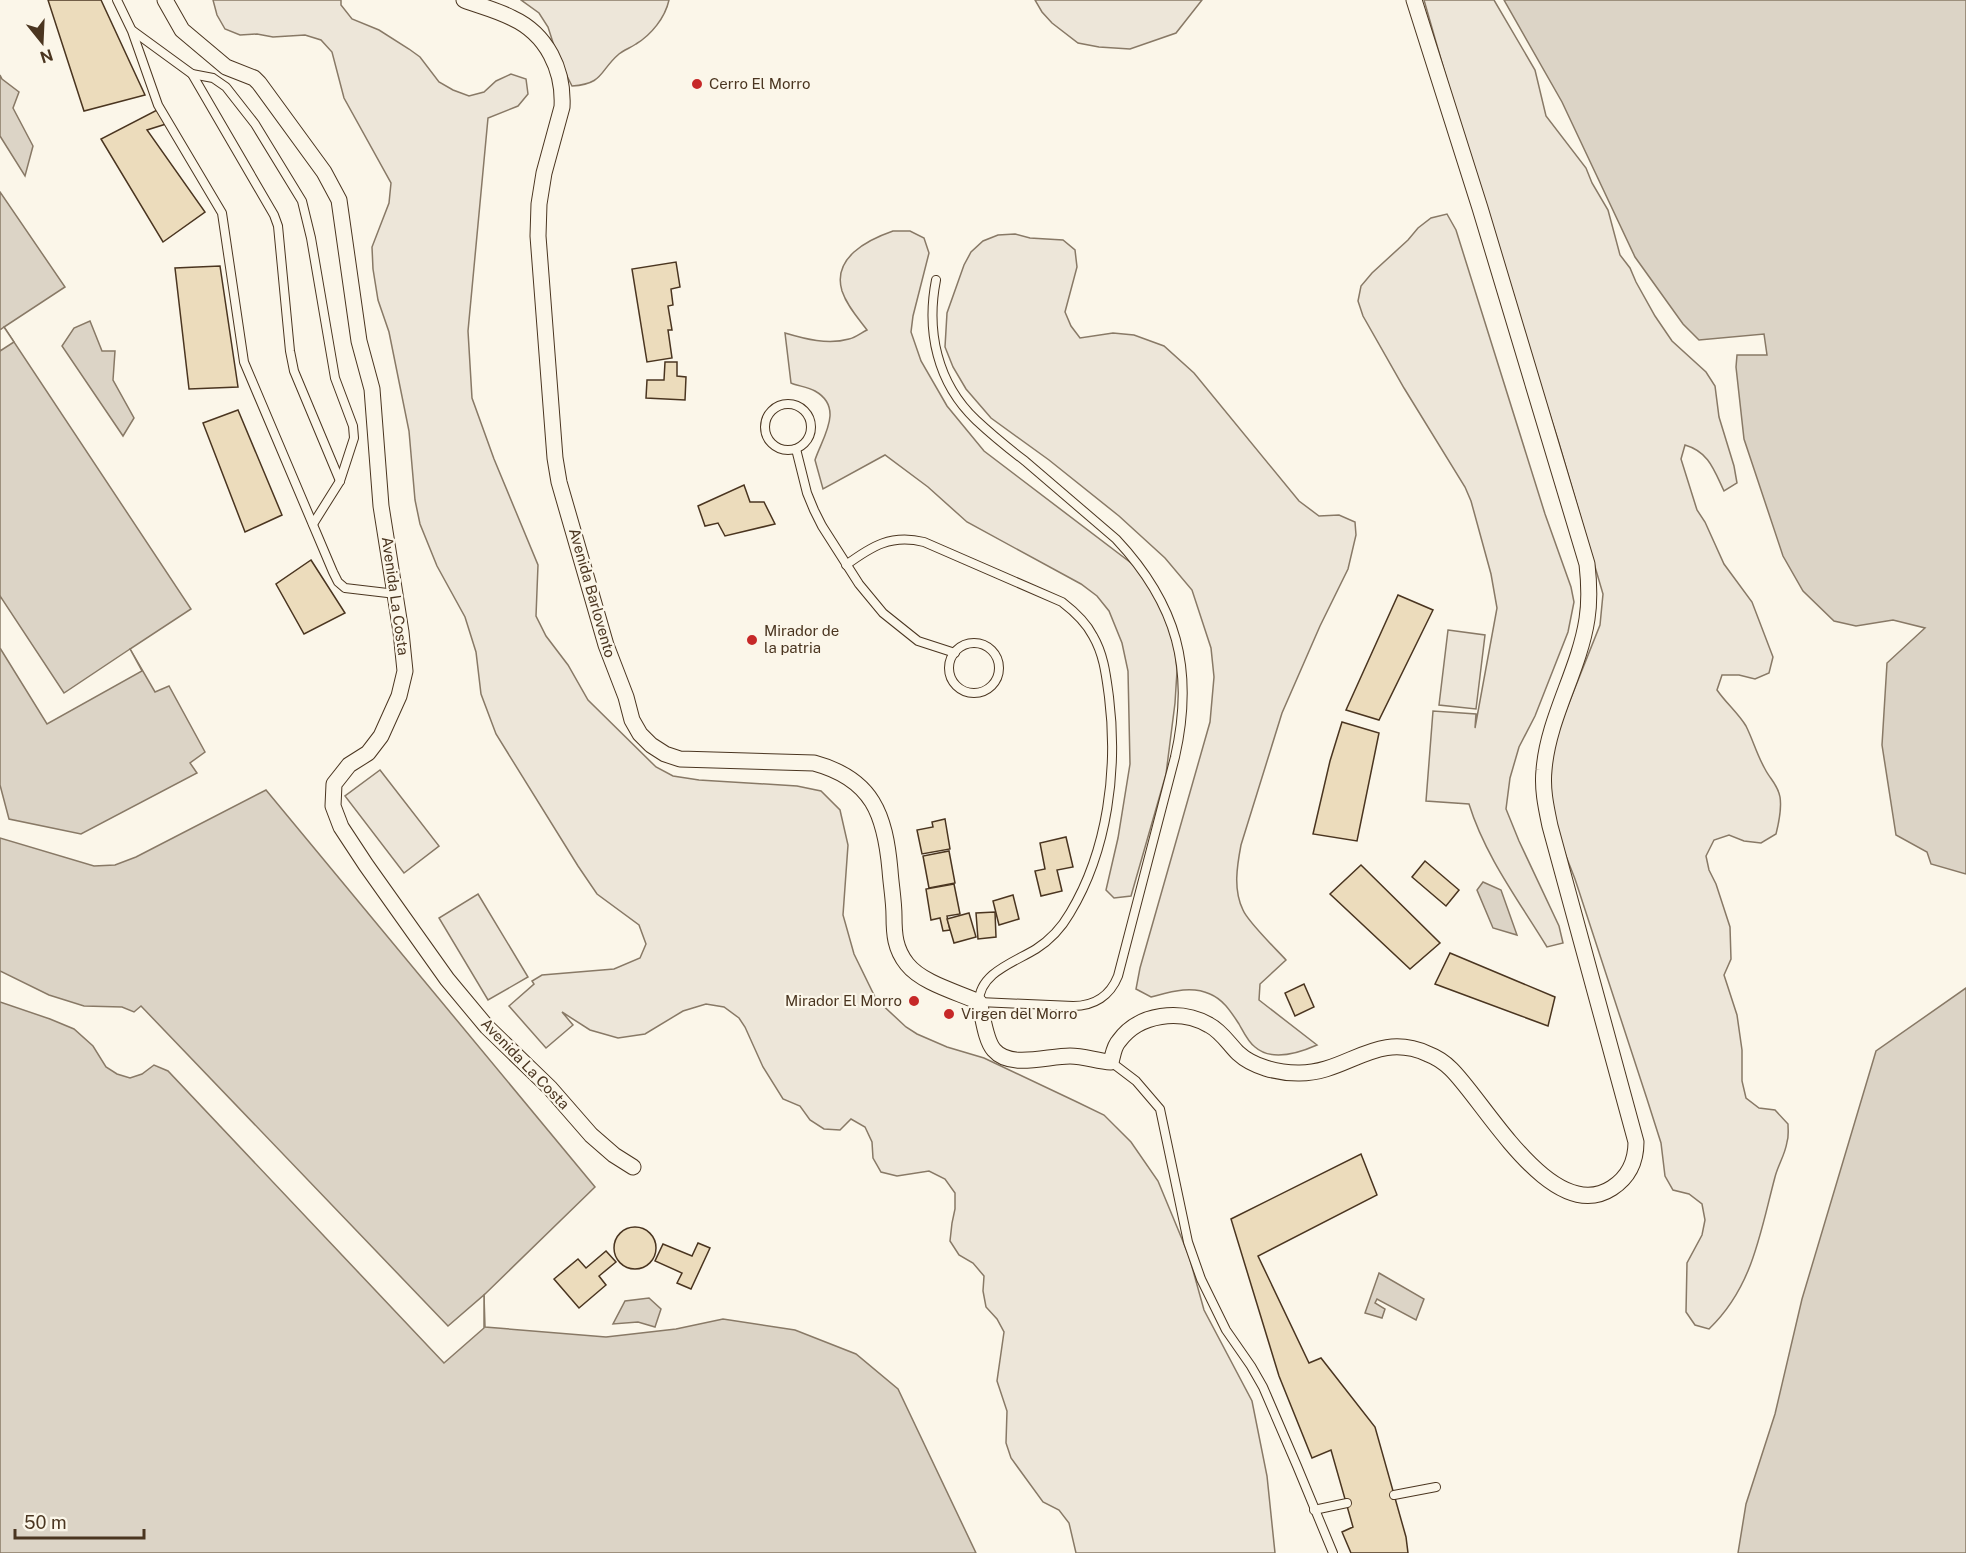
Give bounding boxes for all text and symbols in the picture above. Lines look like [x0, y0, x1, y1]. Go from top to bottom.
north arrow [12, 12, 72, 72]
text: N [38, 45, 55, 67]
place label: Cerro El Morro [709, 75, 811, 92]
marker: Cerro El Morro [690, 77, 704, 91]
street label: Avenida Barlovento [566, 526, 619, 660]
street label: Avenida La Costa [379, 536, 412, 656]
place label: Mirador de la patria [764, 622, 839, 656]
marker: Mirador de la patria [745, 633, 759, 647]
place label: Mirador El Morro [785, 992, 902, 1009]
marker: Mirador El Morro [907, 994, 921, 1008]
place label: Virgen del Morro [961, 1005, 1078, 1022]
marker: Virgen del Morro [942, 1007, 956, 1021]
street label: Avenida La Costa [478, 1015, 573, 1113]
scale bar [15, 1502, 144, 1540]
text: 50 m [24, 1512, 67, 1533]

